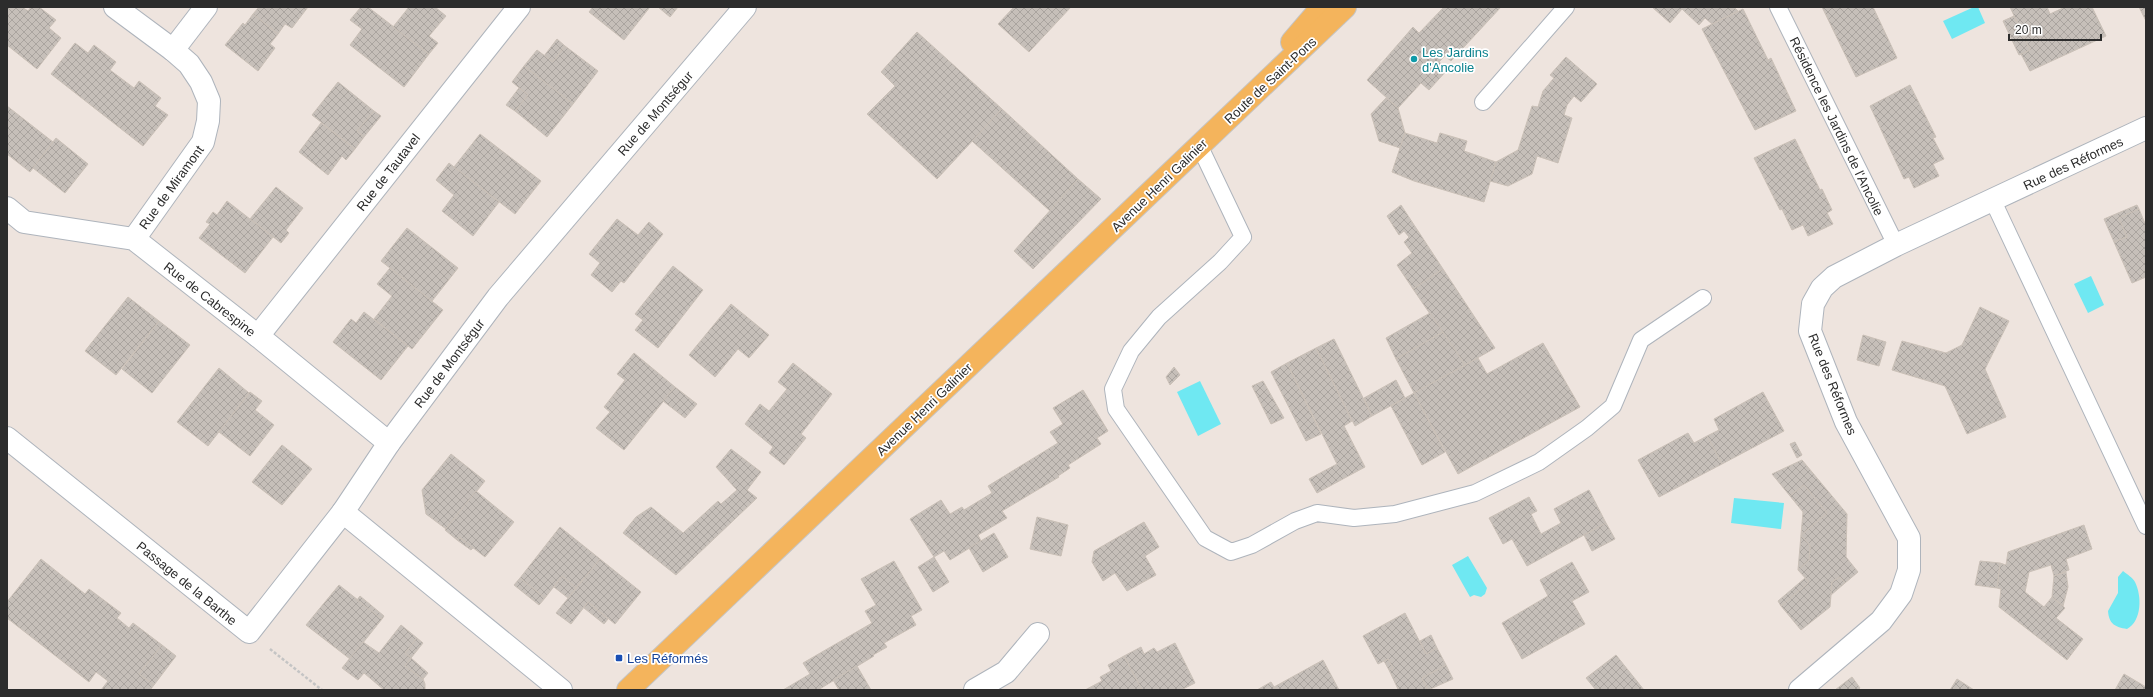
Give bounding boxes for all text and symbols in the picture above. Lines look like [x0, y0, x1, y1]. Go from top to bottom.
scale bar [2009, 16, 2101, 42]
text: 20 m [2015, 23, 2042, 37]
street label: Route de Saint-Pons [1221, 34, 1320, 127]
street label: Résidence les Jardins de l'Ancolie [1787, 34, 1886, 218]
place label: Les Jardins d'Ancolie [1422, 45, 1489, 75]
marker: Les Jardins d'Ancolie [1409, 54, 1419, 64]
street label: Rue de Montségur [615, 68, 697, 159]
street label: Rue de Tautavel [354, 131, 423, 214]
street label: Rue des Réformes [2021, 134, 2126, 193]
street label: Avenue Henri Galinier [1108, 135, 1211, 235]
street label: Rue de Miramont [136, 142, 207, 232]
street label: Rue de Cabrespine [161, 259, 258, 340]
street label: Rue de Montségur [411, 316, 488, 411]
street label: Rue des Réformes [1805, 331, 1860, 438]
street label: Avenue Henri Galinier [873, 359, 976, 459]
street label: Passage de la Barthe [134, 538, 240, 628]
place label: Les Réformés [627, 651, 708, 666]
marker: Les Réformés [614, 653, 624, 663]

